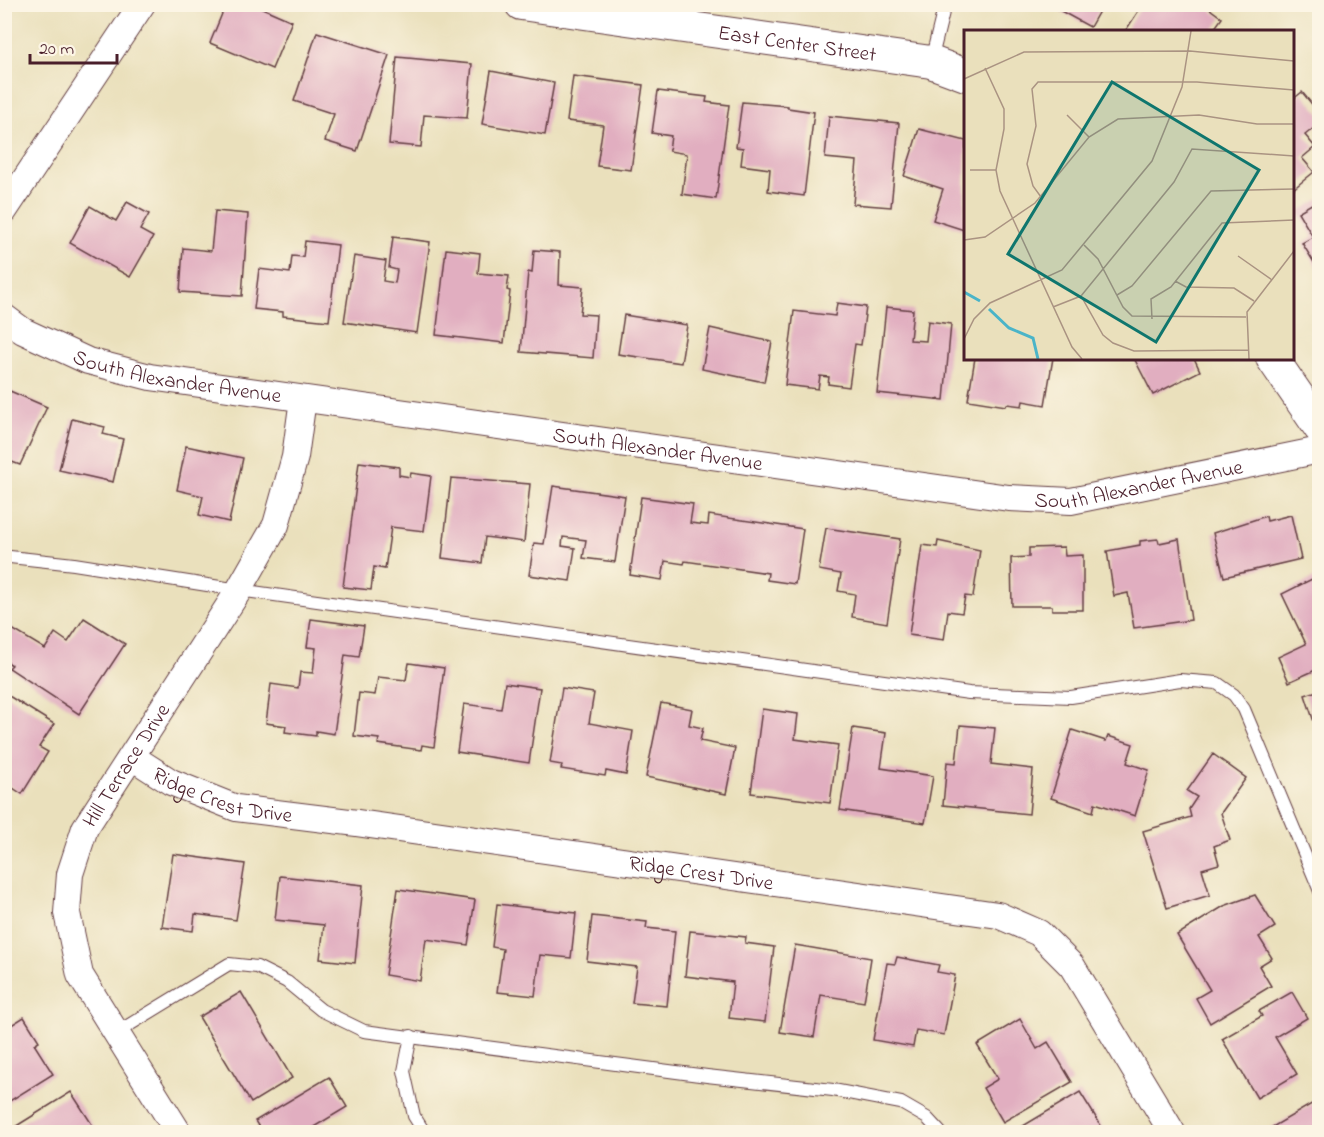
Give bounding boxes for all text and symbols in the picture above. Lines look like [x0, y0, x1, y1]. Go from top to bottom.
street label: East Center Street [716, 19, 878, 71]
scale bar [30, 27, 117, 65]
inset map [964, 30, 1294, 360]
text: 20 m [39, 37, 74, 63]
street label: South Alexander Avenue [67, 343, 284, 412]
street label: South Alexander Avenue [551, 421, 765, 480]
street label: South Alexander Avenue [1034, 453, 1246, 518]
street label: Hill Terrace Drive [76, 698, 179, 834]
street label: Ridge Crest Drive [146, 761, 294, 832]
street label: Ridge Crest Drive [627, 849, 776, 900]

